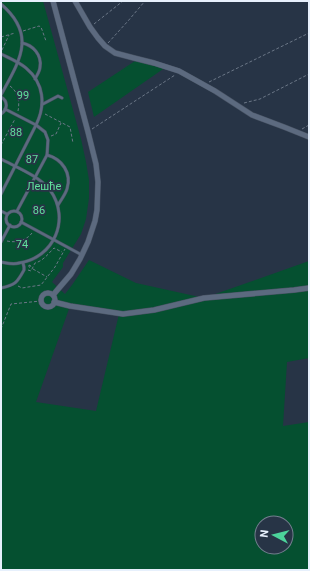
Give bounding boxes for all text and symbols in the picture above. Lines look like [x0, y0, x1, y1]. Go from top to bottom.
park label: 99 [17, 89, 29, 102]
park label: 88 [10, 126, 22, 139]
park label: 87 [26, 153, 38, 166]
park label: Лешће [27, 180, 61, 193]
park label: 86 [33, 204, 45, 217]
park label: 74 [16, 238, 28, 251]
north arrow [254, 515, 294, 555]
text: N [258, 529, 272, 538]

